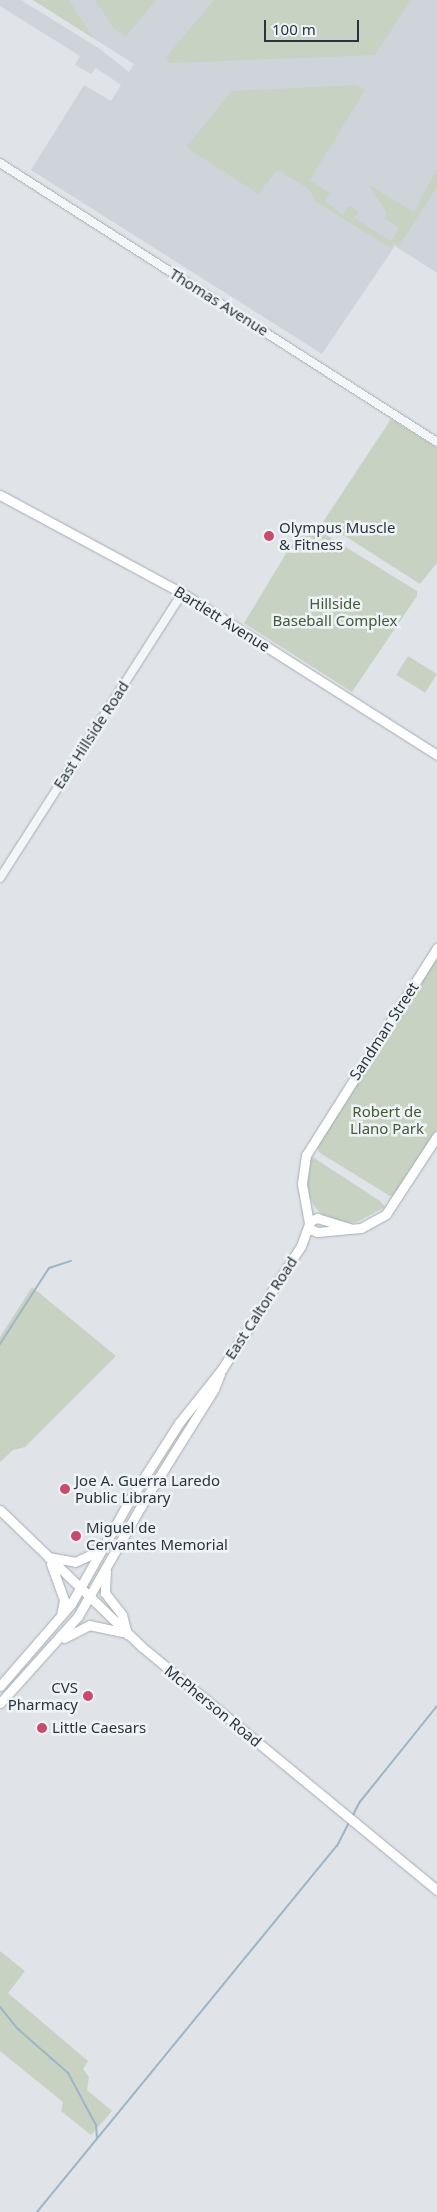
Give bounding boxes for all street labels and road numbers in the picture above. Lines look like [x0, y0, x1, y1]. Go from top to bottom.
street label: Thomas Avenue [166, 264, 272, 340]
street label: Bartlett Avenue [171, 582, 273, 656]
street label: East Hillside Road [50, 678, 132, 792]
street label: Sandman Street [346, 979, 422, 1083]
street label: East Calton Road [221, 1253, 301, 1363]
street label: McPherson Road [161, 1661, 265, 1751]

